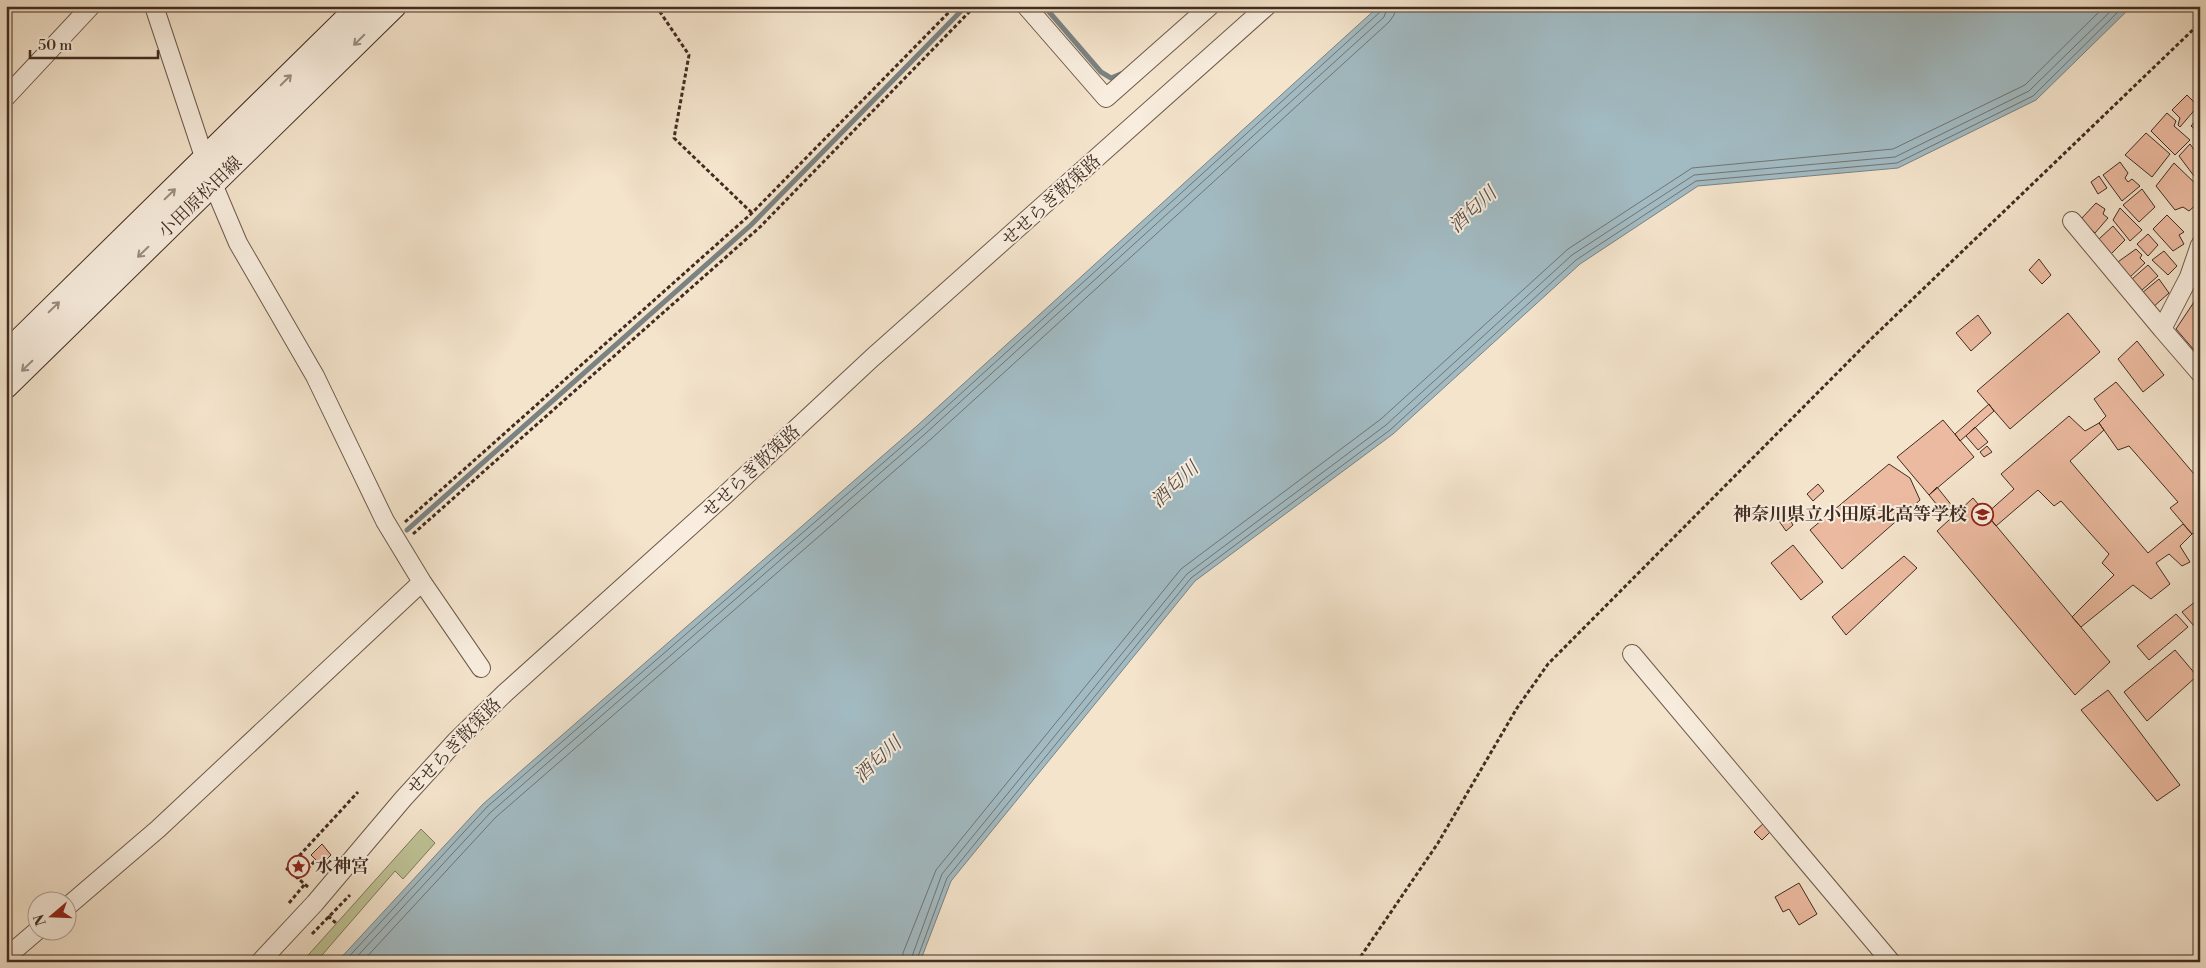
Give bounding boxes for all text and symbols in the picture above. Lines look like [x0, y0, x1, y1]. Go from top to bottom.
scale bar [30, 28, 158, 60]
one-way arrow [354, 34, 366, 46]
text: 50 m [38, 36, 72, 55]
one-way arrow [279, 74, 292, 86]
street label: せせらぎ散策路 [997, 150, 1106, 251]
street label: 小田原松田線 [154, 152, 247, 243]
water label: 酒匂川 [1444, 180, 1503, 238]
one-way arrow [164, 188, 176, 200]
one-way arrow [137, 246, 150, 258]
one-way arrow [47, 302, 59, 314]
one-way arrow [21, 360, 33, 372]
street label: せせらぎ散策路 [697, 420, 805, 523]
water label: 酒匂川 [1146, 455, 1205, 513]
school or university icon: 神奈川県立小田原北高等学校 [1971, 502, 1995, 526]
place label: 神奈川県立小田原北高等学校 [1733, 503, 1967, 526]
street label: せせらぎ散策路 [402, 693, 506, 800]
water label: 酒匂川 [849, 730, 908, 788]
place icon: 水神宮 [287, 854, 311, 878]
place label: 水神宮 [315, 855, 369, 878]
north arrow [28, 890, 78, 940]
text: N [30, 912, 51, 928]

